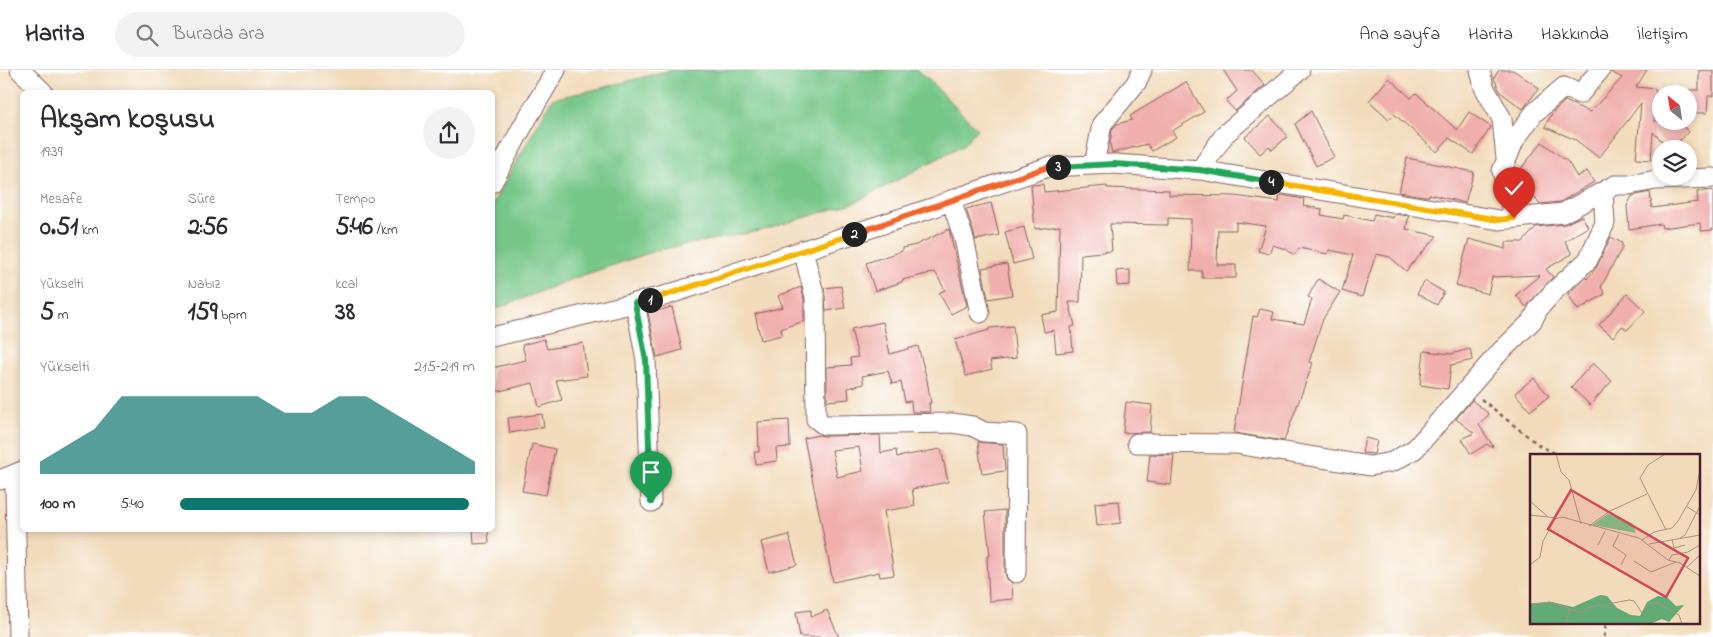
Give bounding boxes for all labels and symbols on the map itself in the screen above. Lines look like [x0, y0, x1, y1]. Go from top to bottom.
north arrow [1652, 85, 1698, 130]
pin: 3 [1046, 154, 1070, 180]
pin [1493, 167, 1535, 218]
pin: 4 [1258, 170, 1284, 194]
pin: 2 [842, 222, 866, 246]
pin: 1 [638, 288, 662, 312]
pin [630, 451, 672, 502]
inset map [1530, 454, 1700, 624]

